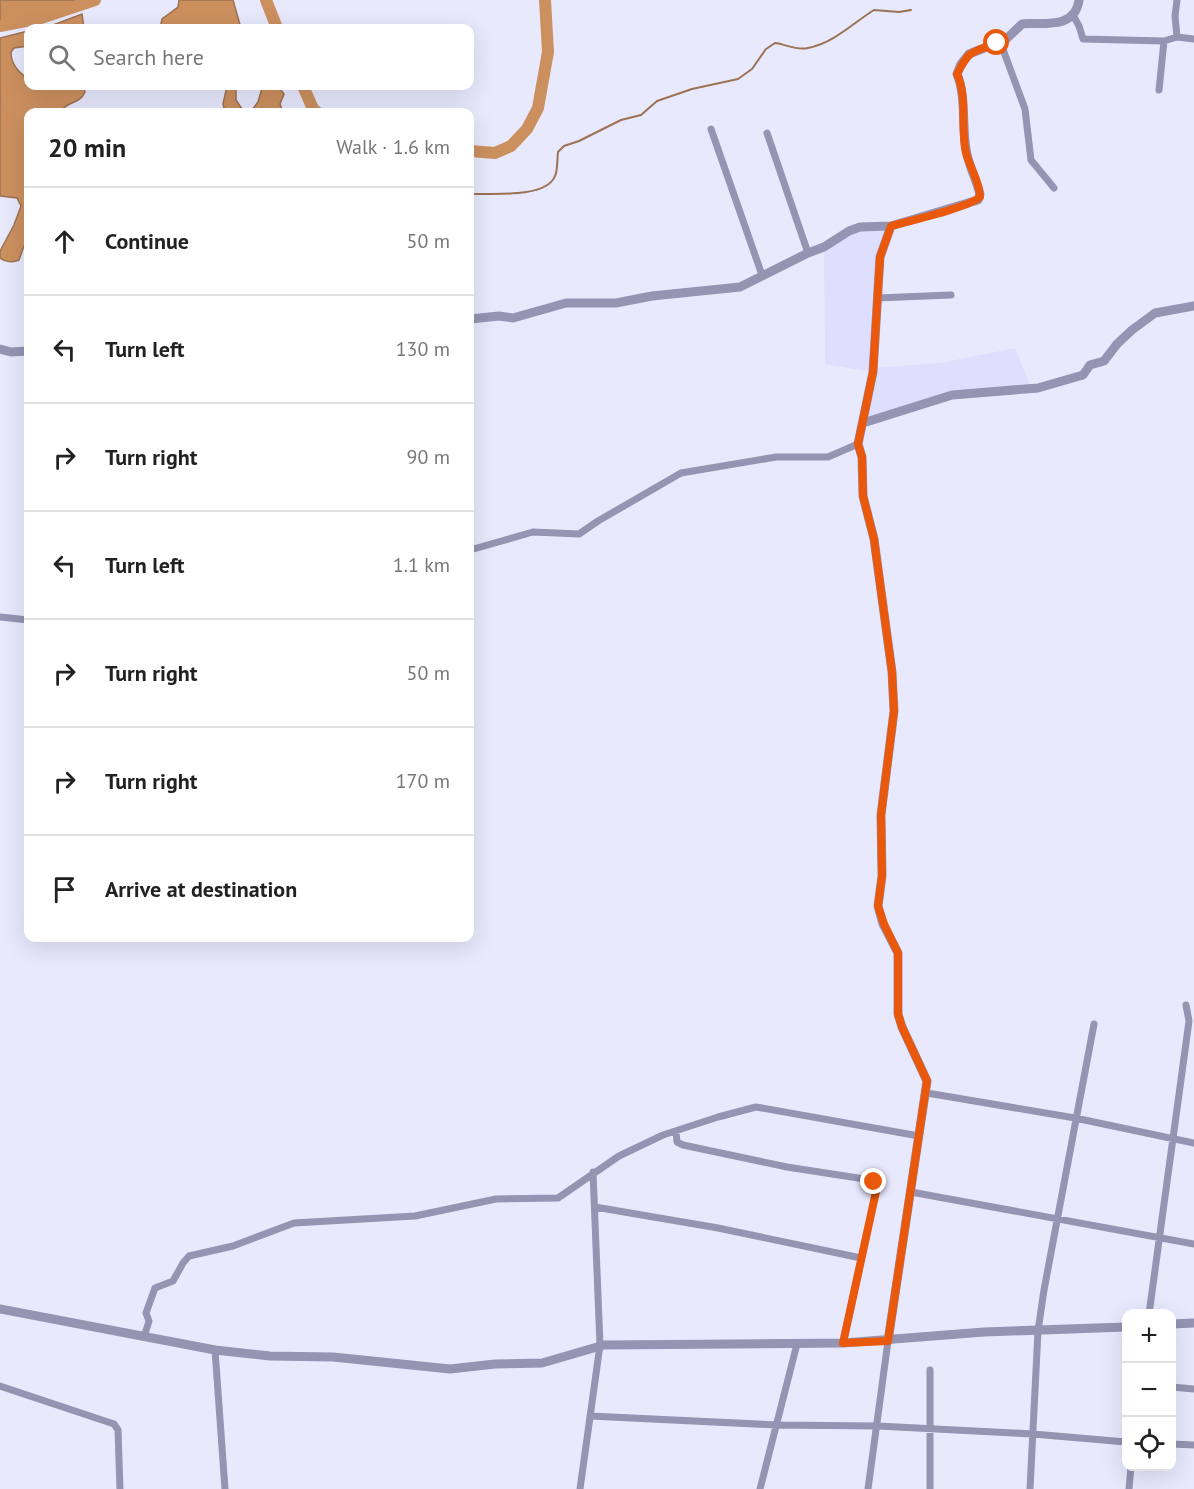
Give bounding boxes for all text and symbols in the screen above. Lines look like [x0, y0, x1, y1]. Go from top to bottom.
search box [24, 24, 474, 90]
route start [983, 29, 1009, 55]
icon: search [45, 41, 78, 74]
text: Search here [93, 43, 204, 71]
text: 20 min [48, 131, 126, 164]
text: Walk · 1.6 km [336, 134, 450, 160]
icon: ahead [48, 225, 81, 258]
text: Continue [105, 227, 189, 255]
text: 50 m [407, 228, 450, 254]
icon: left [48, 333, 81, 366]
text: Turn left [105, 335, 185, 363]
text: 130 m [396, 336, 450, 362]
icon: right [48, 441, 81, 474]
text: Turn right [105, 443, 197, 471]
text: 90 m [407, 444, 450, 470]
icon: left [48, 549, 81, 582]
text: Turn left [105, 551, 185, 579]
text: 1.1 km [393, 552, 450, 578]
icon: right [48, 657, 81, 690]
text: Turn right [105, 659, 197, 687]
text: 50 m [407, 660, 450, 686]
icon: right [48, 765, 81, 798]
text: Turn right [105, 767, 197, 795]
text: 170 m [396, 768, 450, 794]
icon: arrive [48, 873, 81, 906]
text: Arrive at destination [105, 875, 297, 903]
route end [860, 1168, 886, 1194]
map controls [1122, 1309, 1176, 1471]
button: + [1122, 1309, 1176, 1363]
button: − [1122, 1363, 1176, 1417]
button: locate [1122, 1417, 1176, 1471]

